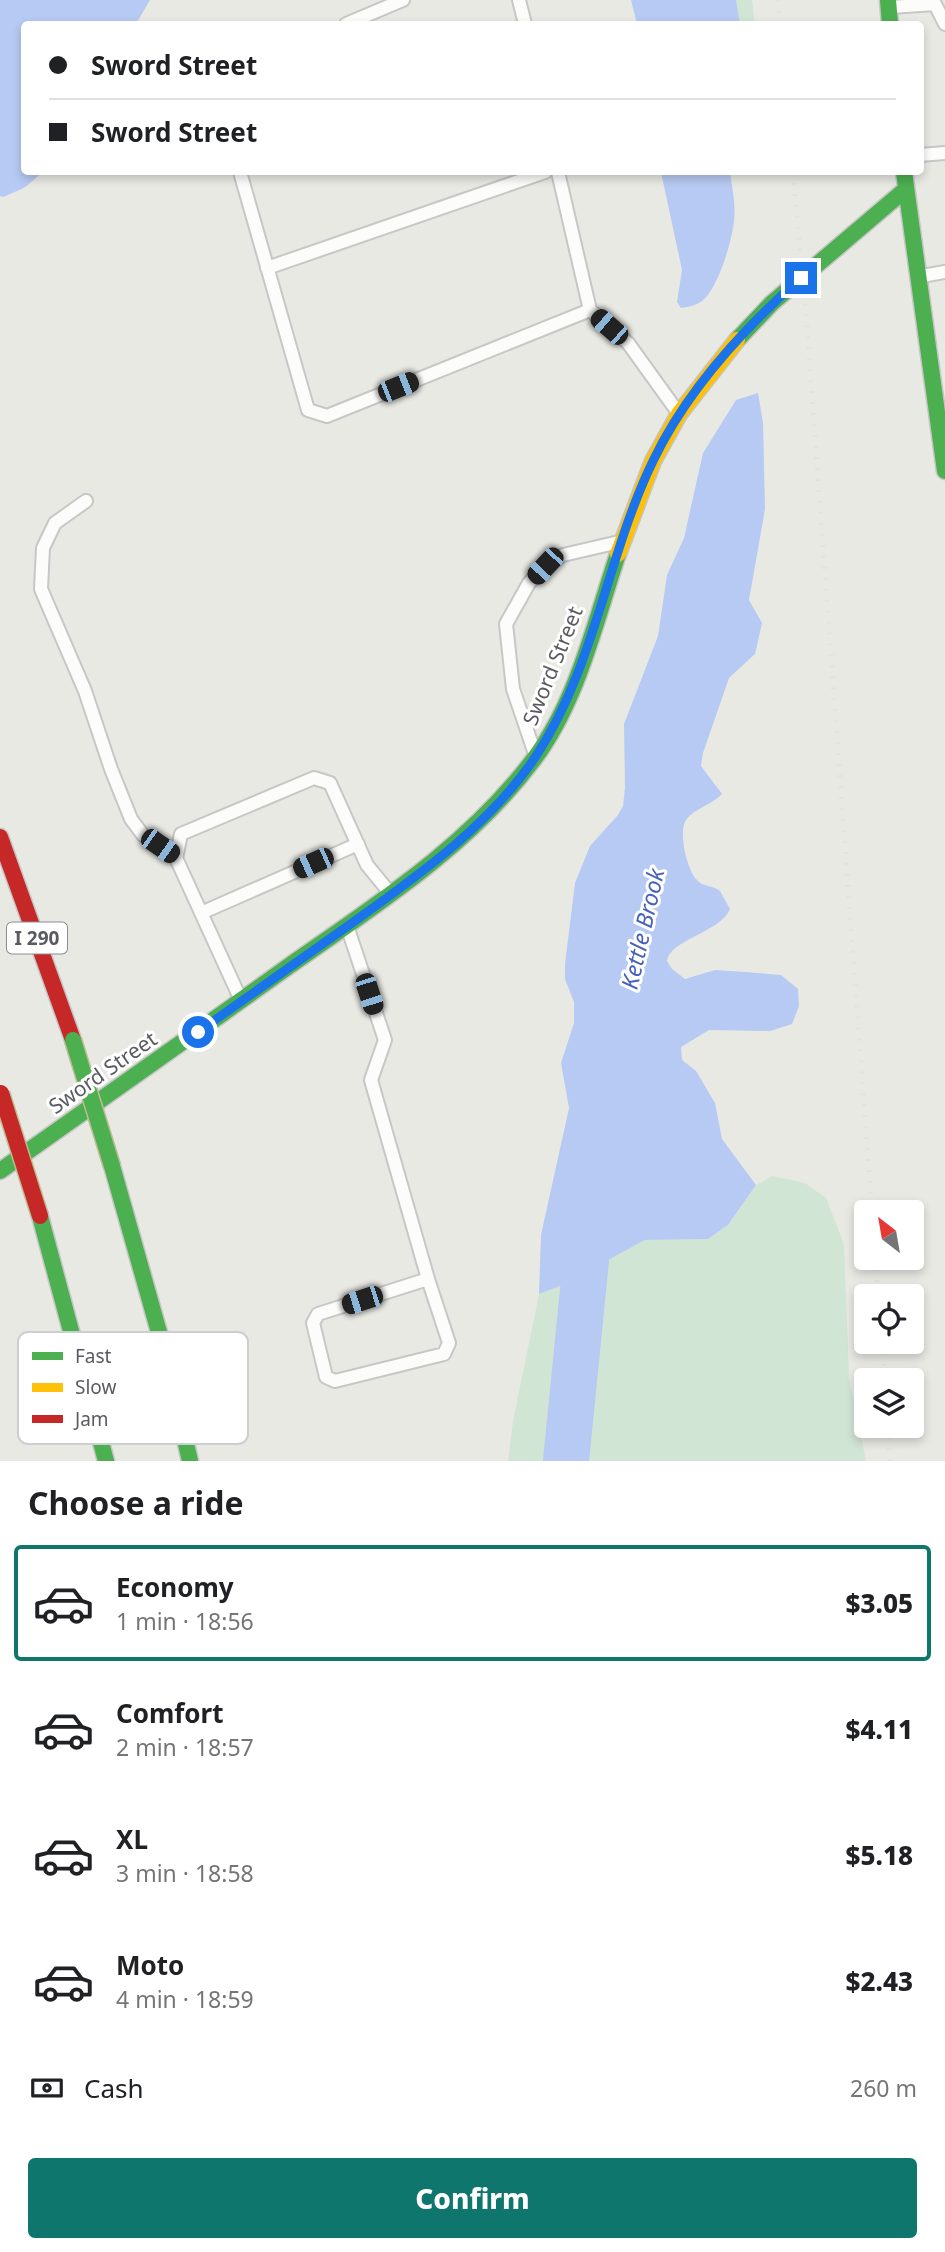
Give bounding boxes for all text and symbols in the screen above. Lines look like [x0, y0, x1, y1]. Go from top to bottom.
text: Sword Street [91, 47, 257, 83]
text: Sword Street [91, 114, 257, 150]
route end [785, 262, 817, 294]
car [587, 305, 632, 349]
car [375, 369, 422, 405]
car [523, 543, 568, 589]
street label: Sword Street [515, 602, 589, 729]
car [137, 825, 184, 867]
car [290, 845, 337, 881]
water label: Kettle Brook [613, 864, 672, 992]
road number: I 290 [7, 922, 67, 954]
car [353, 971, 386, 1017]
route start [182, 1016, 214, 1048]
street label: Sword Street [43, 1024, 162, 1120]
north arrow [854, 1200, 924, 1270]
map controls [854, 1200, 924, 1438]
car [339, 1284, 386, 1316]
button: locate [854, 1284, 924, 1354]
legend [18, 1332, 248, 1444]
text: Fast [75, 1343, 112, 1369]
button: layers [854, 1368, 924, 1438]
text: Slow [75, 1374, 116, 1400]
text: Jam [73, 1406, 109, 1432]
text: Choose a ride [28, 1481, 244, 1524]
text: Economy [116, 1569, 234, 1605]
icon: car [32, 1572, 95, 1635]
text: $3.05 [846, 1585, 913, 1621]
text: 1 min · 18:56 [116, 1605, 254, 1637]
text: Comfort [116, 1695, 224, 1731]
icon: car [32, 1698, 95, 1761]
text: $4.11 [846, 1711, 913, 1747]
text: 2 min · 18:57 [116, 1731, 254, 1763]
text: XL [116, 1821, 148, 1857]
icon: car [32, 1824, 95, 1887]
text: $5.18 [846, 1837, 913, 1873]
text: 3 min · 18:58 [116, 1857, 254, 1889]
text: Moto [116, 1947, 184, 1983]
icon: car [32, 1950, 95, 2013]
text: $2.43 [846, 1963, 913, 1999]
text: 4 min · 18:59 [116, 1983, 254, 2015]
icon: cash [28, 2069, 66, 2107]
text: Cash [84, 2070, 144, 2106]
text: 260 m [850, 2072, 917, 2104]
button: Confirm [28, 2158, 917, 2238]

